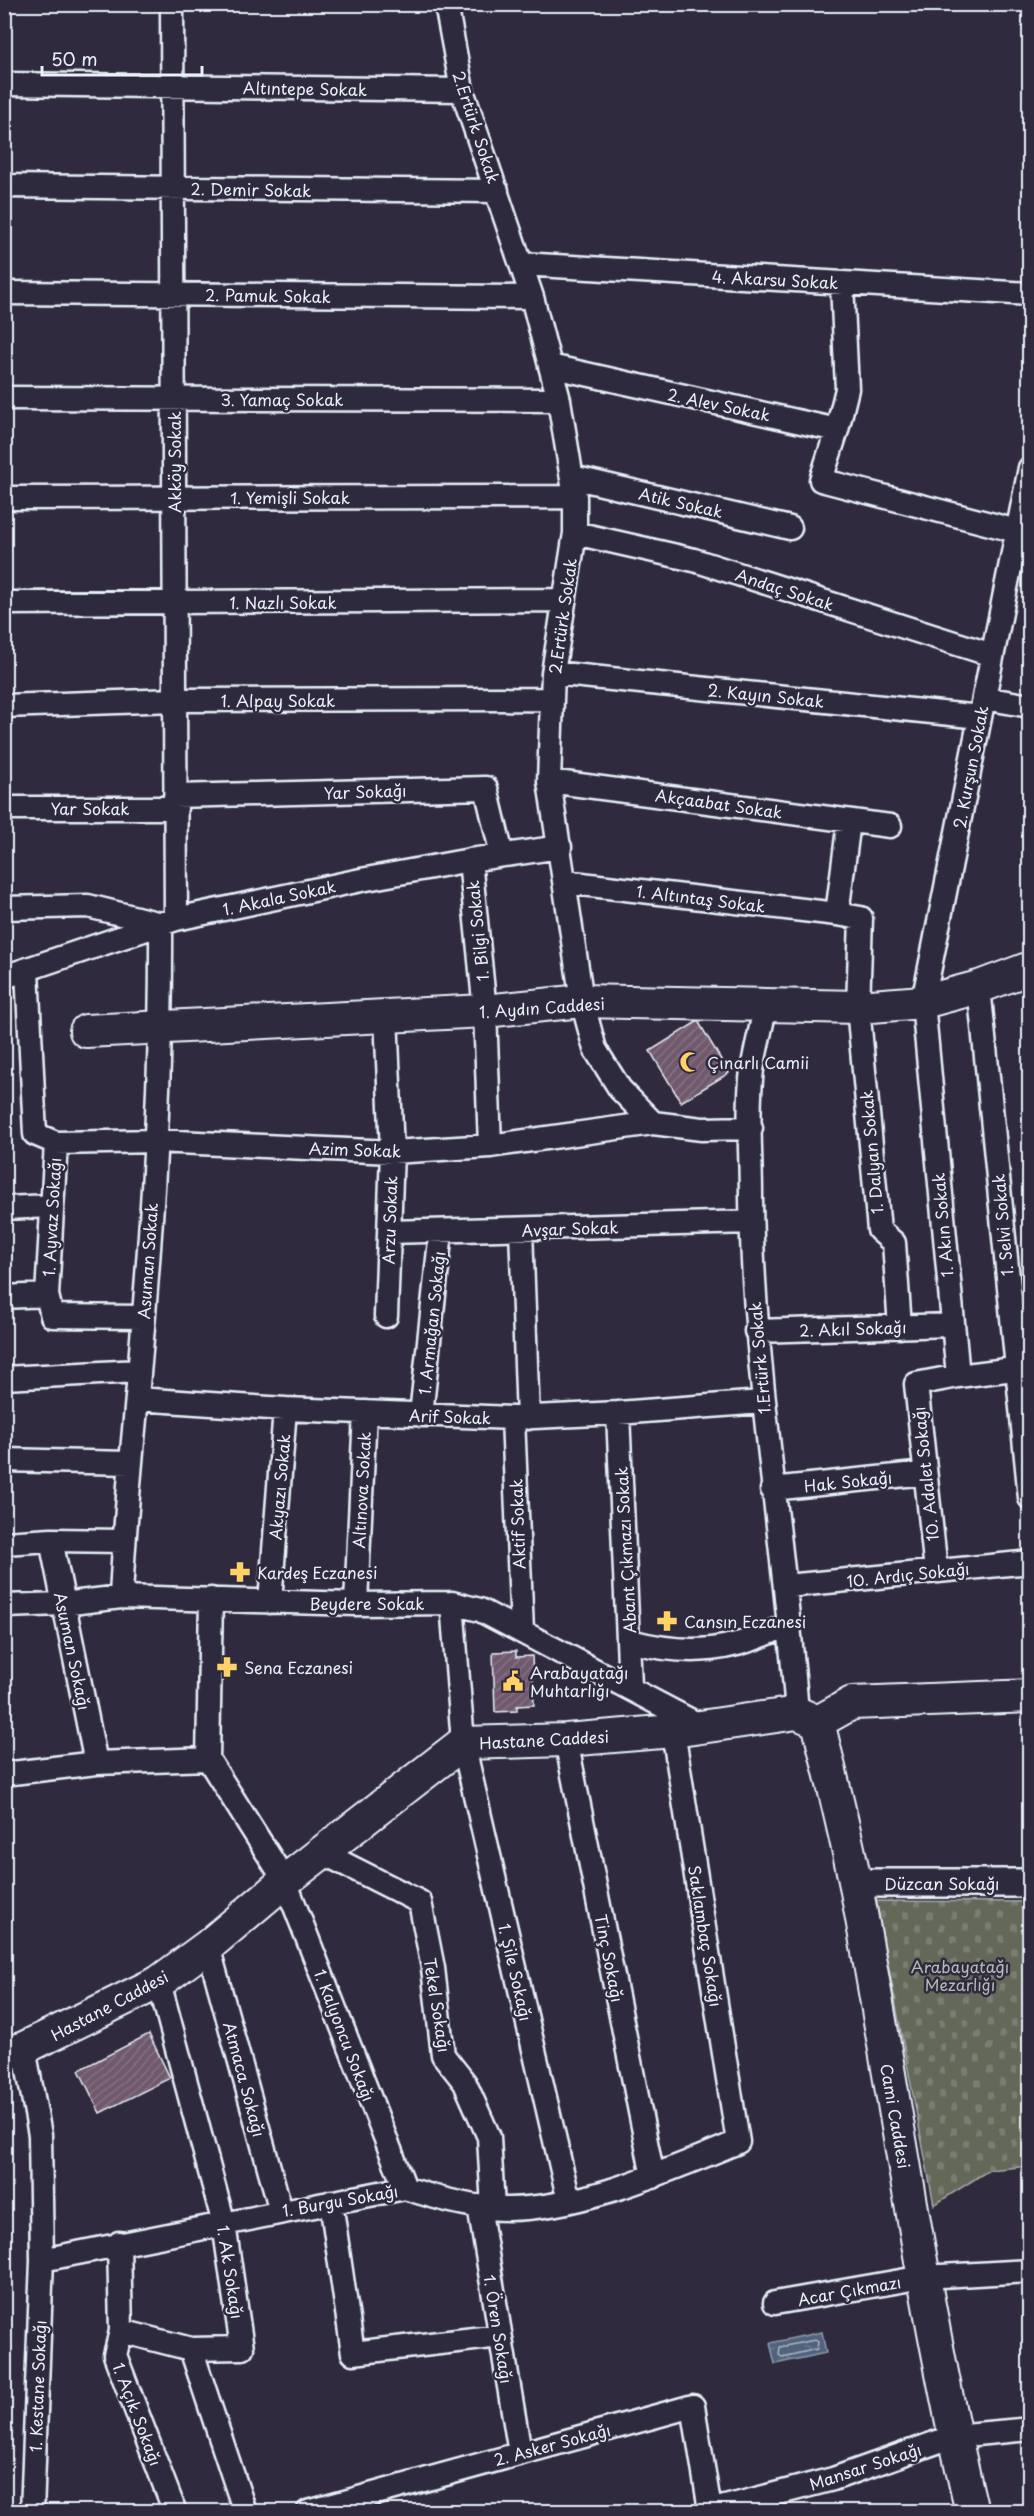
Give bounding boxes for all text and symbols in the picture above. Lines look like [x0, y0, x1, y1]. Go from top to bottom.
scale bar [42, 39, 202, 77]
text: 50 m [51, 45, 98, 72]
street label: 2.Ertürk Sokak [448, 68, 506, 186]
street label: Altıntepe Sokak [243, 75, 367, 101]
street label: 2. Demir Sokak [190, 176, 312, 202]
street label: 4. Akarsu Sokak [711, 264, 839, 294]
street label: 2. Pamuk Sokak [205, 282, 331, 308]
street label: 2. Alev Sokak [665, 381, 773, 427]
street label: 3. Yamaç Sokak [221, 387, 343, 411]
street label: Akköy Sokak [162, 411, 186, 513]
street label: Atik Sokak [637, 481, 725, 523]
street label: 1. Yemişli Sokak [230, 485, 350, 509]
street label: 2.Ertürk Sokak [542, 556, 582, 676]
street label: Andaç Sokak [733, 562, 837, 616]
street label: 1. Nazlı Sokak [229, 590, 337, 614]
street label: 2. Kayın Sokak [707, 677, 825, 713]
street label: 1. Alpay Sokak [221, 688, 335, 712]
street label: 2. Kurşun Sokak [946, 703, 994, 831]
street label: Yar Sokağı [323, 778, 407, 804]
street label: Akçaabat Sokak [654, 782, 784, 824]
street label: Yar Sokak [50, 796, 130, 820]
street label: 1. Akala Sokak [220, 873, 338, 921]
street label: 1. Altıntaş Sokak [635, 878, 767, 918]
street label: 1. Bilgi Sokak [460, 879, 494, 983]
street label: 1. Aydın Caddesi [479, 991, 605, 1023]
mosque icon: Çınarlı Camii [678, 1050, 702, 1074]
place label: Çınarlı Camii [707, 1050, 809, 1074]
street label: 1. Dalyan Sokak [854, 1089, 888, 1215]
street label: Azim Sokak [308, 1135, 402, 1163]
street label: 1. Ayvaz Sokağı [36, 1157, 66, 1277]
street label: 1. Akın Sokak [925, 1172, 959, 1278]
street label: 1. Selvi Sokak [986, 1173, 1018, 1277]
street label: Arzu Sokak [375, 1175, 403, 1265]
street label: Asuman Sokak [131, 1202, 163, 1320]
street label: Avşar Sokak [521, 1214, 619, 1242]
street label: 1. Armağan Sokağı [412, 1250, 450, 1396]
street label: 1.Ertürk Sokak [742, 1301, 776, 1415]
street label: 2. Akıl Sokağı [799, 1314, 907, 1342]
street label: Arif Sokak [409, 1403, 491, 1429]
street label: 10. Adalet Sokağı [906, 1406, 944, 1542]
street label: Altınova Sokak [346, 1431, 376, 1549]
street label: Akyazı Sokak [262, 1433, 296, 1541]
street label: Hak Sokağı [803, 1464, 893, 1498]
street label: Abant Çıkmazı Sokak [609, 1466, 641, 1634]
street label: Aktif Sokak [503, 1478, 531, 1570]
street label: 10. Ardıç Sokağı [846, 1556, 970, 1592]
pharmacy icon: Kardeş Eczanesi [228, 1560, 252, 1584]
place label: Kardeş Eczanesi [257, 1560, 377, 1584]
street label: Asuman Sokağı [49, 1590, 97, 1712]
street label: Beydere Sokak [309, 1591, 425, 1615]
pharmacy icon: Cansın Eczanesi [655, 1609, 679, 1633]
place label: Cansın Eczanesi [684, 1609, 806, 1633]
pharmacy icon: Sena Eczanesi [215, 1655, 239, 1679]
place label: Sena Eczanesi [244, 1655, 353, 1679]
place label: Arabayatağı Muhtarlığı [530, 1660, 628, 1702]
public building icon: Arabayatağı Muhtarlığı [501, 1669, 525, 1693]
street label: Hastane Caddesi [479, 1724, 609, 1754]
street label: Saklambaç Sokağı [683, 1864, 729, 2008]
street label: Düzcan Sokağı [884, 1871, 1000, 1895]
street label: Tinç Sokağı [590, 1912, 630, 2004]
street label: 1. Şile Sokağı [493, 1921, 539, 2023]
park label: Arabayatağı Mezarlığı [911, 1954, 1009, 1996]
street label: Tekel Sokağı [419, 1956, 457, 2054]
street label: Hastane Caddesi [46, 1964, 172, 2046]
street label: 1. Kalyoncu Sokağı [309, 1966, 381, 2104]
street label: Atmaca Sokağı [218, 2019, 272, 2139]
street label: Cami Caddesi [875, 2062, 917, 2170]
street label: 1. Burgu Sokağı [280, 2178, 400, 2222]
street label: 1. Ak Sokağı [212, 2224, 250, 2320]
street label: Acar Çıkmazı [795, 2269, 903, 2311]
street label: 1. Ören Sokağı [479, 2273, 519, 2385]
street label: 1. Kestane Sokağı [23, 2320, 51, 2452]
street label: 1. Açık Sokağı [107, 2359, 169, 2469]
street label: 2. Asker Sokağı [491, 2417, 613, 2471]
street label: Mansar Sokağı [806, 2437, 924, 2495]

